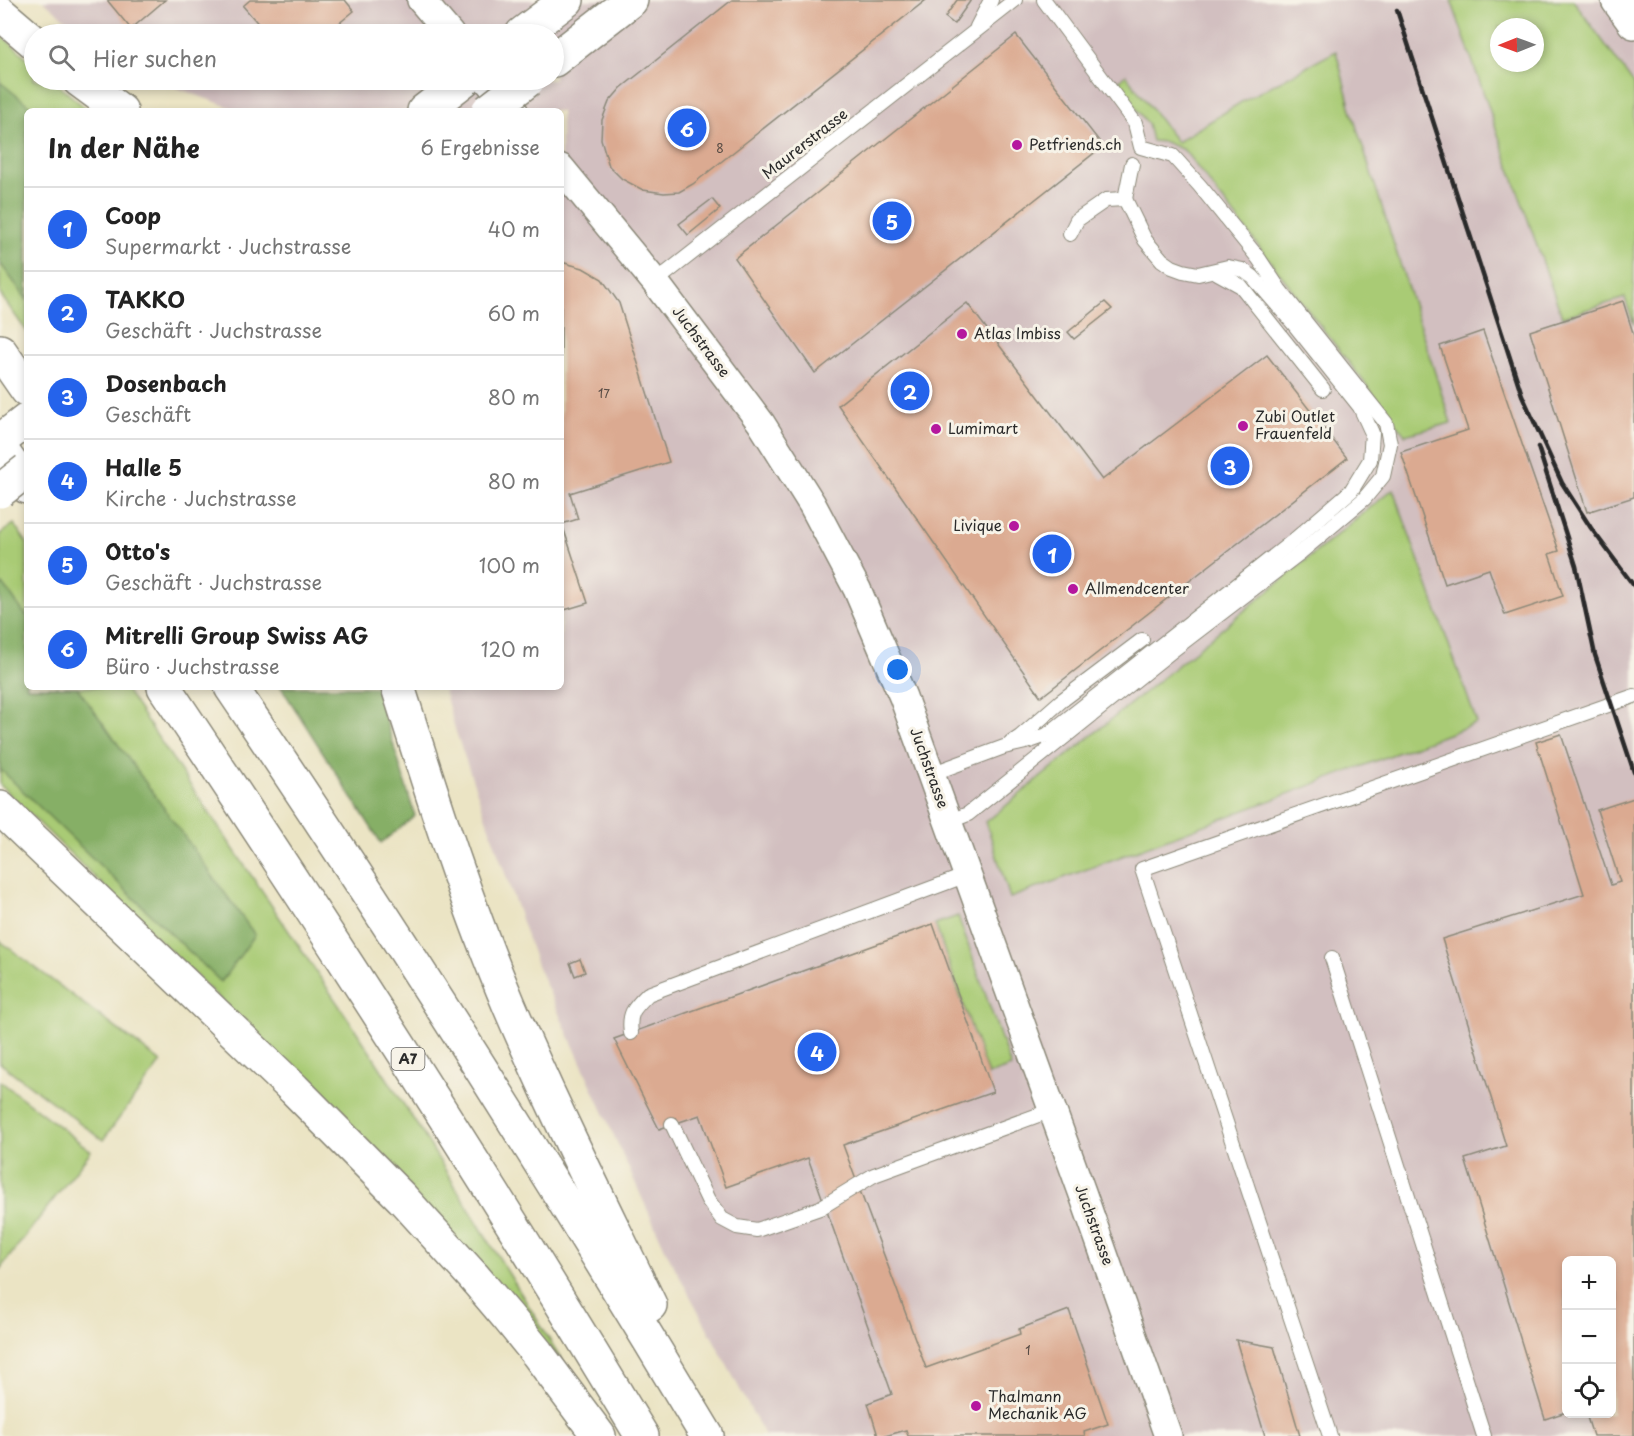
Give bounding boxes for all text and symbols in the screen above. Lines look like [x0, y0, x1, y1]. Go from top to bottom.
north arrow [1490, 18, 1544, 72]
search box [24, 24, 564, 90]
icon: search [45, 41, 78, 74]
text: Hier suchen [93, 41, 217, 74]
street label: Maurerstrasse [756, 102, 852, 184]
pin: 6 [668, 106, 706, 150]
text: In der Nähe [48, 128, 200, 167]
text: 6 Ergebnisse [420, 132, 540, 162]
place label: Petfriends.ch [1029, 132, 1122, 155]
marker: Petfriends.ch [1010, 138, 1024, 152]
house number: 8 [716, 139, 724, 157]
text: Coop [105, 198, 161, 231]
pin: 5 [872, 198, 912, 244]
text: 1 [63, 214, 72, 244]
text: 40 m [488, 214, 540, 244]
text: Supermarkt · Juchstrasse [105, 231, 351, 261]
text: TAKKO [105, 282, 185, 315]
text: 2 [60, 298, 75, 328]
text: 60 m [488, 298, 540, 328]
street label: Juchstrasse [668, 300, 737, 382]
text: Geschäft · Juchstrasse [105, 315, 322, 345]
place label: Atlas Imbiss [974, 321, 1061, 344]
marker: Atlas Imbiss [955, 327, 969, 341]
text: Dosenbach [105, 366, 227, 399]
pin: 2 [890, 368, 930, 414]
text: 3 [61, 382, 74, 412]
text: 80 m [488, 382, 540, 412]
house number: 17 [598, 384, 610, 402]
text: Geschäft [105, 399, 191, 429]
place label: Zubi Outlet Frauenfeld [1255, 404, 1335, 444]
place label: Lumimart [948, 416, 1018, 439]
marker: Zubi Outlet Frauenfeld [1236, 419, 1250, 433]
marker: Lumimart [929, 422, 943, 436]
pin: 3 [1210, 444, 1250, 488]
text: Halle 5 [105, 450, 182, 483]
text: 4 [61, 466, 74, 496]
text: 80 m [488, 466, 540, 496]
text: Kirche · Juchstrasse [105, 483, 297, 513]
place label: Livique [953, 513, 1002, 536]
marker: Livique [1007, 519, 1021, 533]
pin: 1 [1032, 532, 1072, 576]
text: Otto's [105, 534, 170, 567]
text: 5 [61, 550, 74, 580]
text: 100 m [479, 550, 540, 580]
text: Geschäft · Juchstrasse [105, 567, 322, 597]
place label: Allmendcenter [1085, 576, 1189, 599]
marker: Allmendcenter [1066, 582, 1080, 596]
text: Mitrelli Group Swiss AG [105, 618, 368, 651]
text: 6 [60, 634, 75, 664]
text: 120 m [481, 634, 540, 664]
text: Büro · Juchstrasse [105, 651, 280, 681]
your location [883, 655, 912, 684]
street label: Juchstrasse [905, 724, 956, 811]
pin: 4 [798, 1030, 836, 1074]
road number: A7 [392, 1048, 424, 1070]
street label: Juchstrasse [1070, 1181, 1121, 1268]
map controls [1562, 1256, 1616, 1418]
button: + [1562, 1256, 1616, 1310]
button: − [1562, 1310, 1616, 1364]
house number: 1 [1025, 1341, 1031, 1359]
button: locate [1562, 1364, 1616, 1418]
place label: Thalmann Mechanik AG [988, 1384, 1087, 1424]
marker: Thalmann Mechanik AG [969, 1399, 983, 1413]

